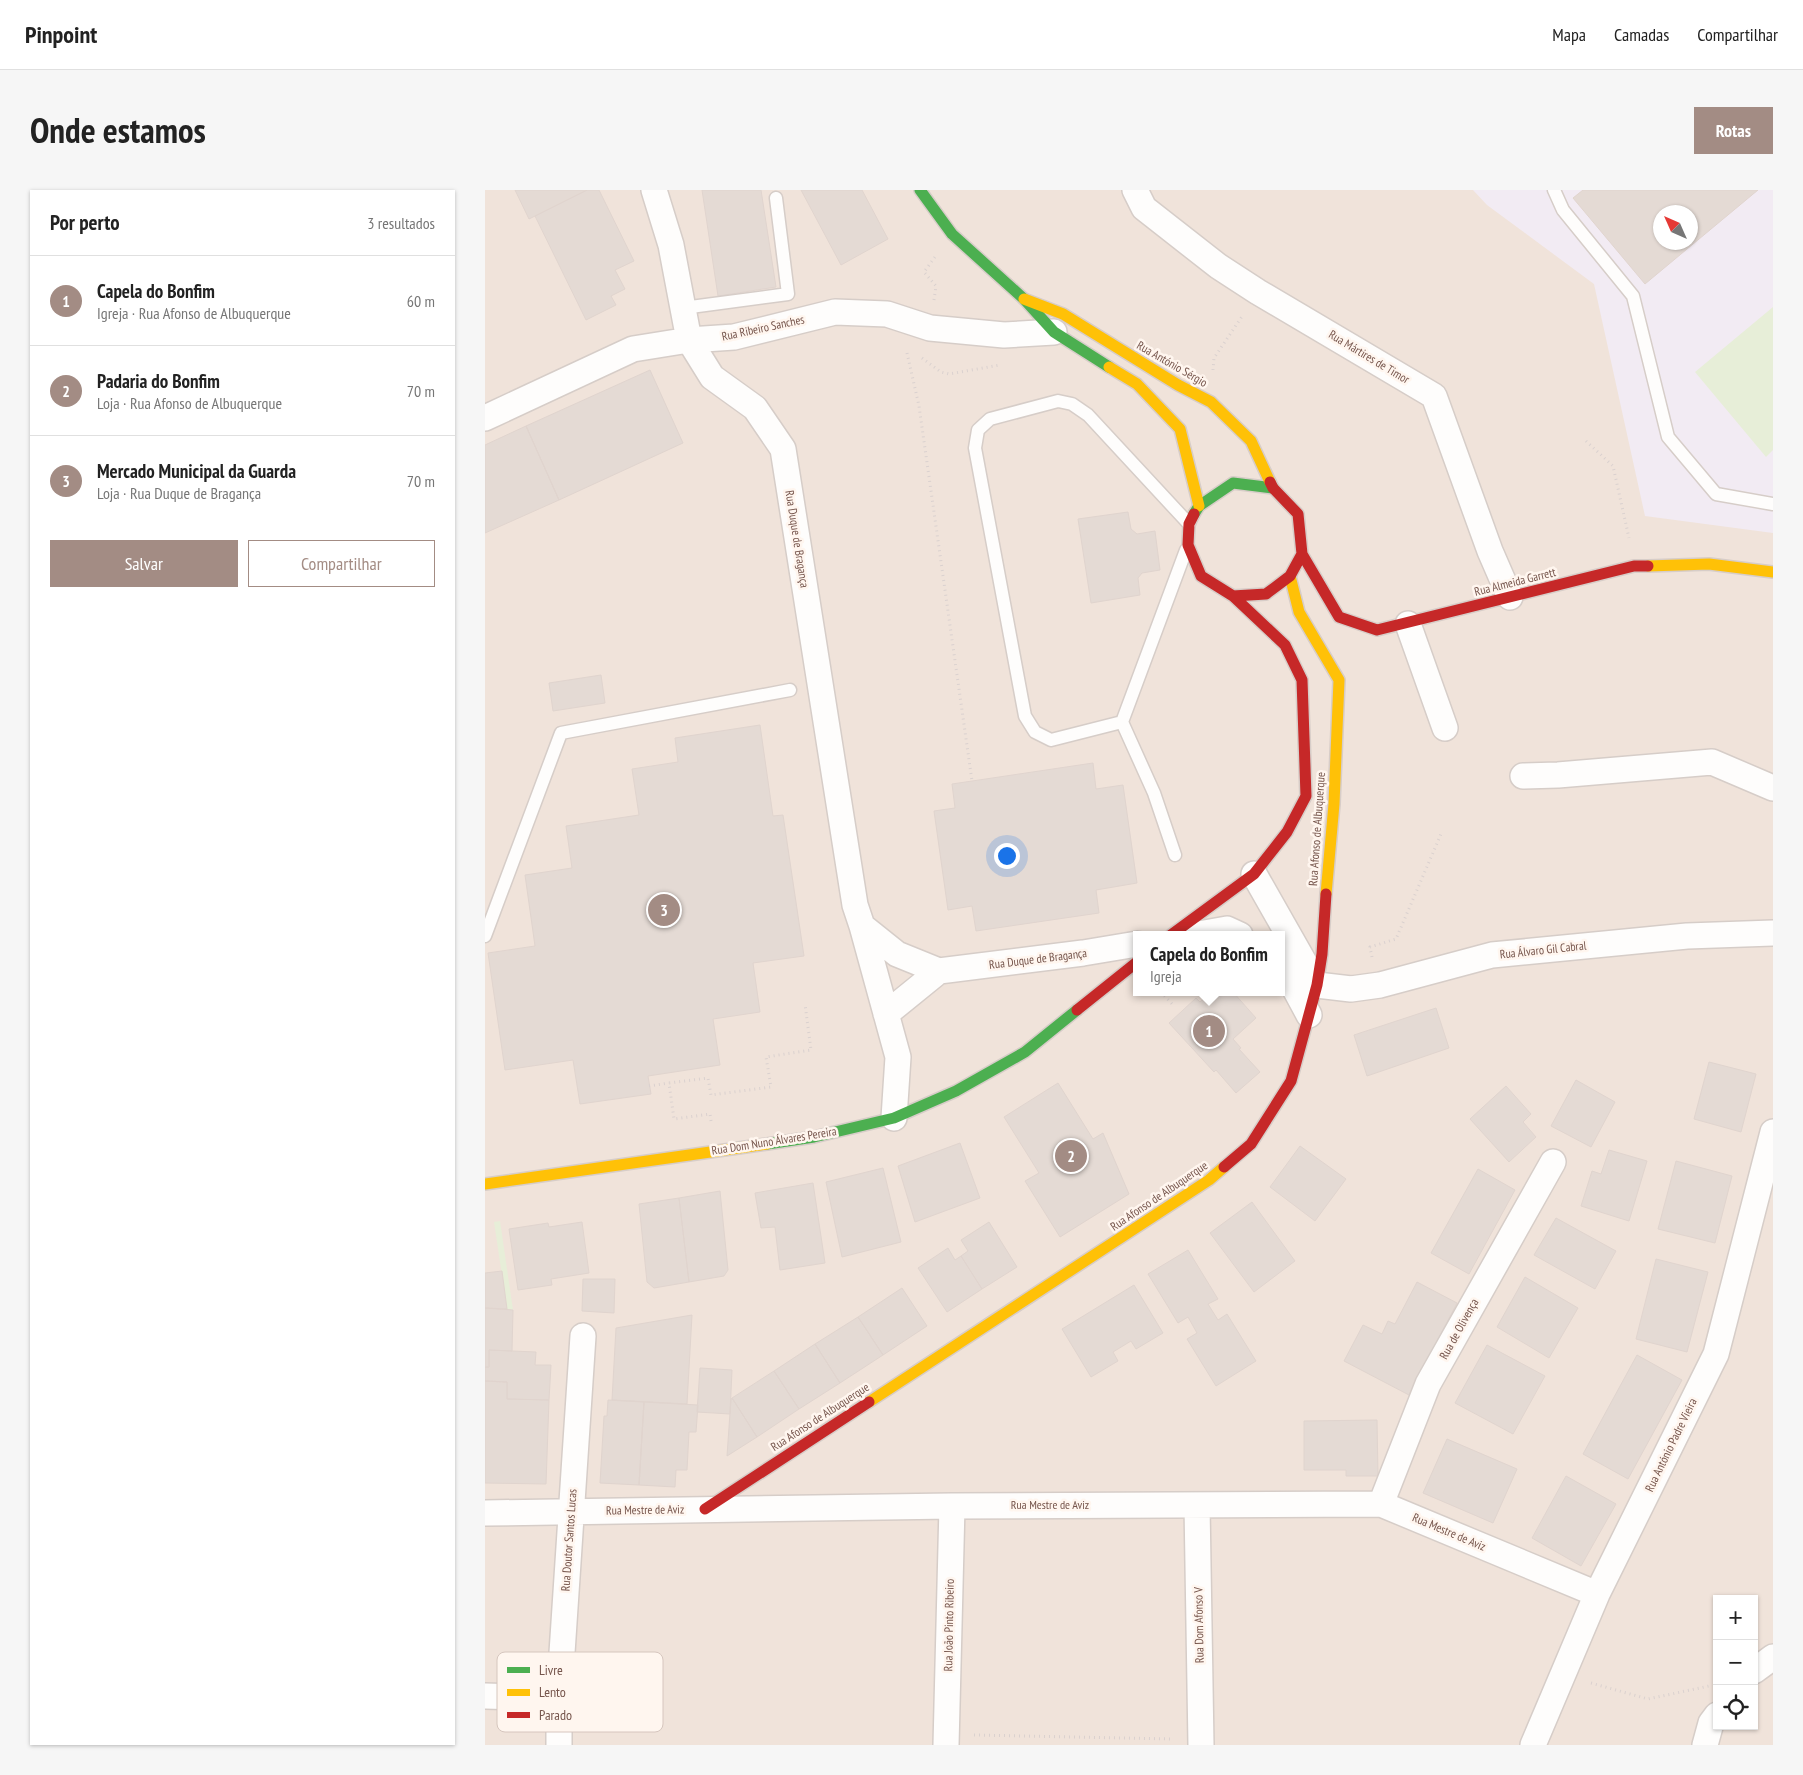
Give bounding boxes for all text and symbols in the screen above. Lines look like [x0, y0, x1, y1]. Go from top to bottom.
text: Pinpoint [25, 19, 97, 50]
text: Mapa [1552, 23, 1586, 46]
text: Camadas [1614, 23, 1669, 46]
text: Compartilhar [1697, 23, 1778, 46]
text: Onde estamos [30, 107, 206, 153]
button: Rotas [1694, 107, 1773, 154]
north arrow [1653, 205, 1698, 250]
text: Por perto [50, 209, 120, 236]
text: 3 resultados [367, 213, 435, 233]
text: Capela do Bonfim [97, 279, 215, 303]
text: 1 [62, 291, 70, 311]
text: 60 m [407, 291, 435, 311]
text: Igreja · Rua Afonso de Albuquerque [97, 303, 291, 323]
street label: Rua Ribeiro Sanches [720, 311, 806, 344]
street label: Rua Mártires de Timor [1326, 327, 1413, 387]
street label: Rua António Sérgio [1134, 337, 1210, 390]
text: Padaria do Bonfim [97, 369, 220, 393]
text: 2 [62, 381, 70, 401]
text: 70 m [407, 381, 435, 401]
text: Loja · Rua Afonso de Albuquerque [97, 393, 282, 413]
text: Mercado Municipal da Guarda [97, 459, 296, 483]
text: 3 [62, 471, 70, 491]
text: 70 m [407, 471, 435, 491]
text: Loja · Rua Duque de Bragança [97, 483, 261, 503]
street label: Rua Duque de Bragança [782, 489, 813, 589]
button: Salvar [50, 540, 238, 587]
button: Compartilhar [248, 540, 435, 587]
street label: Rua Almeida Garrett [1473, 564, 1558, 599]
street label: Rua Afonso de Albuquerque [1305, 771, 1328, 886]
your location [994, 843, 1020, 869]
pin: 3 [648, 891, 680, 929]
popup [1133, 931, 1285, 996]
street label: Rua Álvaro Gil Cabral [1499, 937, 1587, 962]
text: Capela do Bonfim [1150, 942, 1268, 966]
street label: Rua Duque de Bragança [988, 945, 1088, 972]
text: Igreja [1150, 966, 1182, 986]
pin: 1 [1193, 1012, 1225, 1050]
street label: Rua Dom Nuno Álvares Pereira [710, 1123, 838, 1158]
pin: 2 [1055, 1137, 1087, 1175]
street label: Rua Afonso de Albuquerque [1107, 1157, 1210, 1234]
street label: Rua de Olivença [1436, 1296, 1481, 1362]
street label: Rua Afonso de Albuquerque [768, 1379, 872, 1454]
street label: Rua António Padre Vieira [1641, 1395, 1700, 1494]
street label: Rua Doutor Santos Lucas [557, 1488, 580, 1592]
street label: Rua Mestre de Aviz [1011, 1497, 1089, 1512]
street label: Rua Mestre de Aviz [606, 1501, 684, 1518]
street label: Rua Mestre de Aviz [1410, 1509, 1488, 1554]
street label: Rua João Pinto Ribeiro [940, 1578, 957, 1671]
street label: Rua Dom Afonso V [1190, 1586, 1207, 1663]
map controls [1713, 1595, 1758, 1730]
button: + [1713, 1595, 1758, 1640]
button: − [1713, 1640, 1758, 1685]
legend [497, 1652, 663, 1732]
text: Livre [539, 1661, 563, 1679]
text: Lento [539, 1683, 566, 1701]
button: locate [1713, 1685, 1758, 1730]
text: Parado [539, 1706, 572, 1724]

